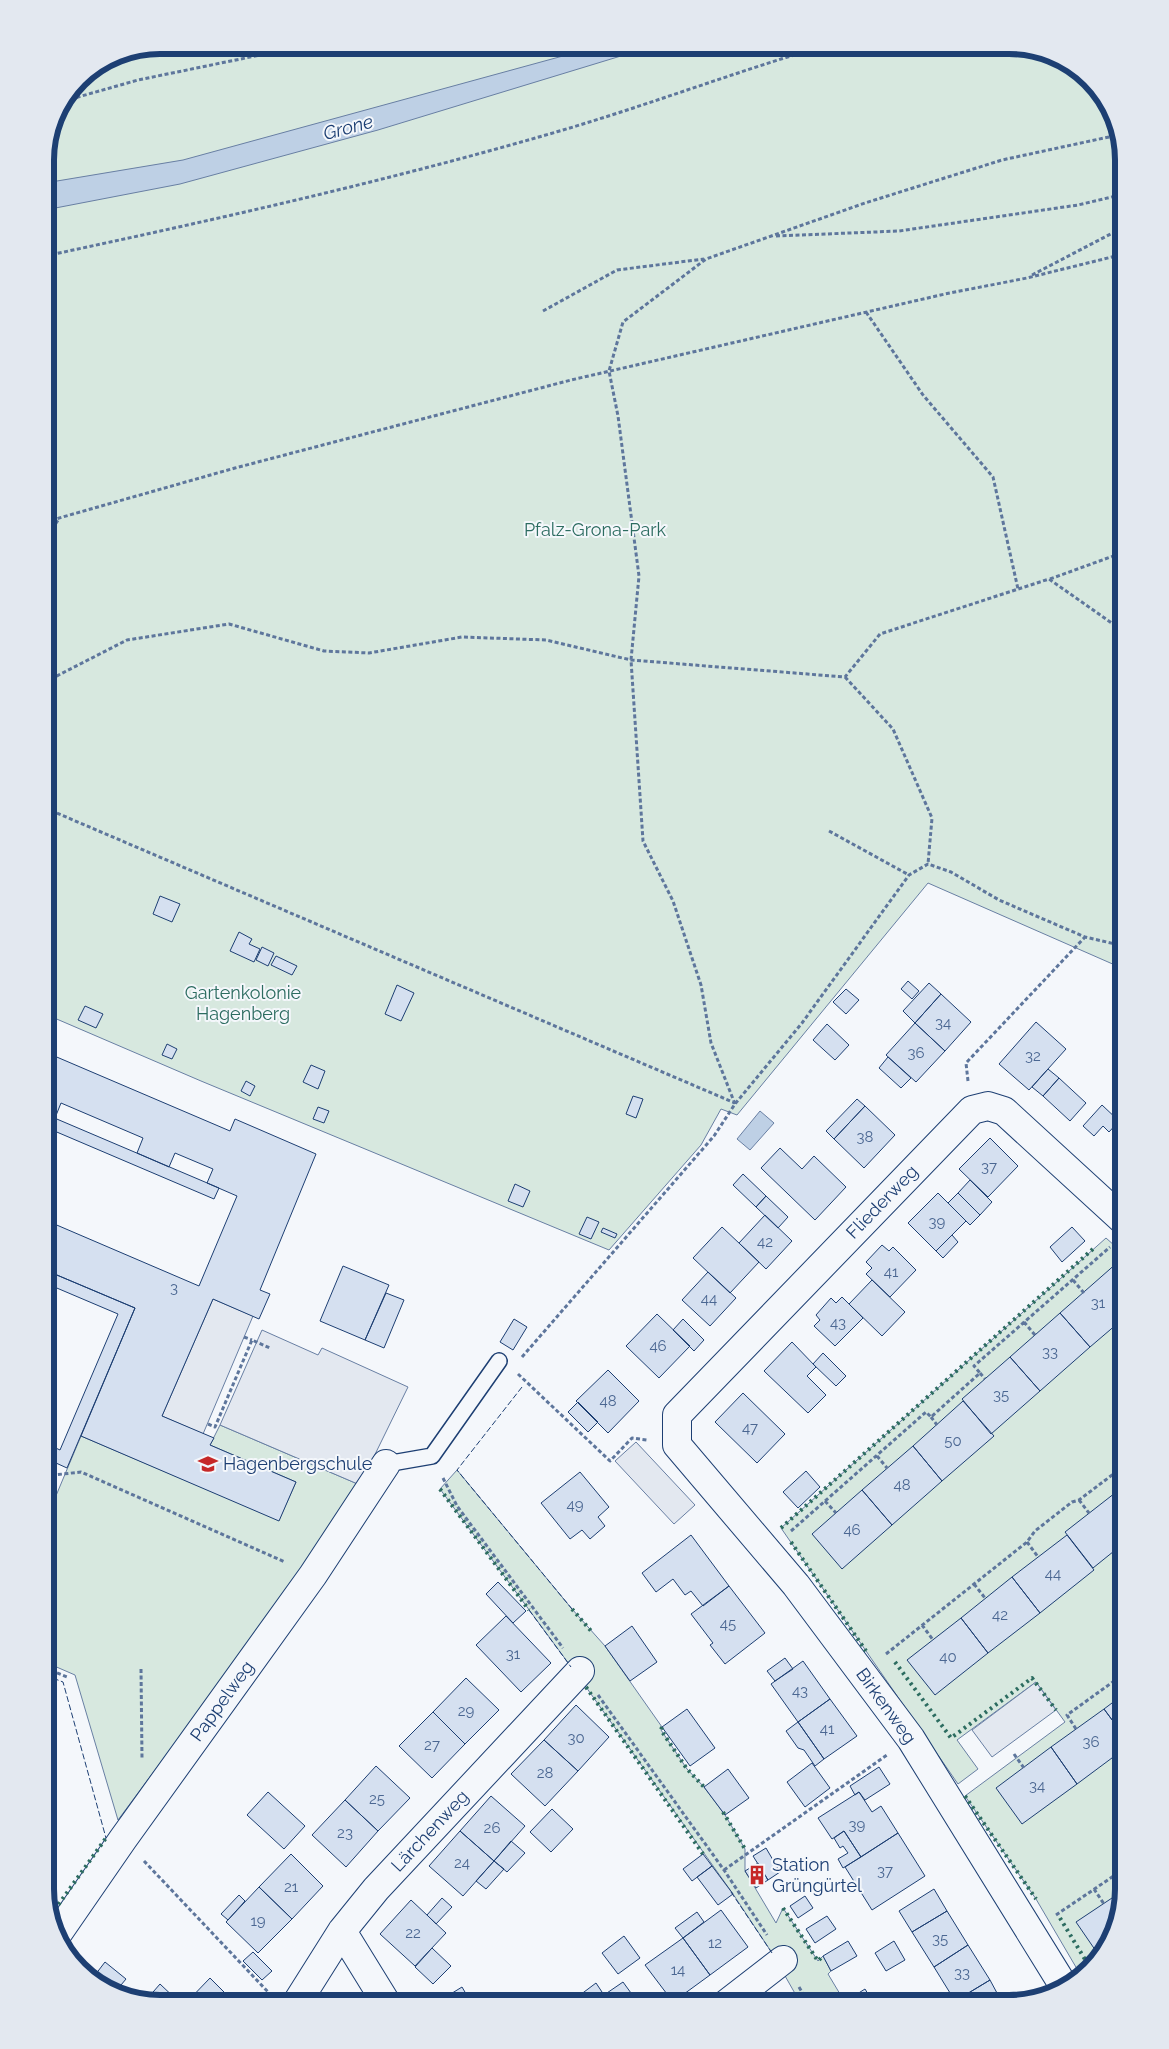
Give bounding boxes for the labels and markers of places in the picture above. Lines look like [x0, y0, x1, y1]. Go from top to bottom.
school or university icon: Hagenbergschule [197, 1453, 219, 1475]
place label: Hagenbergschule [223, 1453, 373, 1474]
place label: Station Grüngürtel [772, 1854, 862, 1896]
building icon: Station Grüngürtel [746, 1864, 768, 1886]

